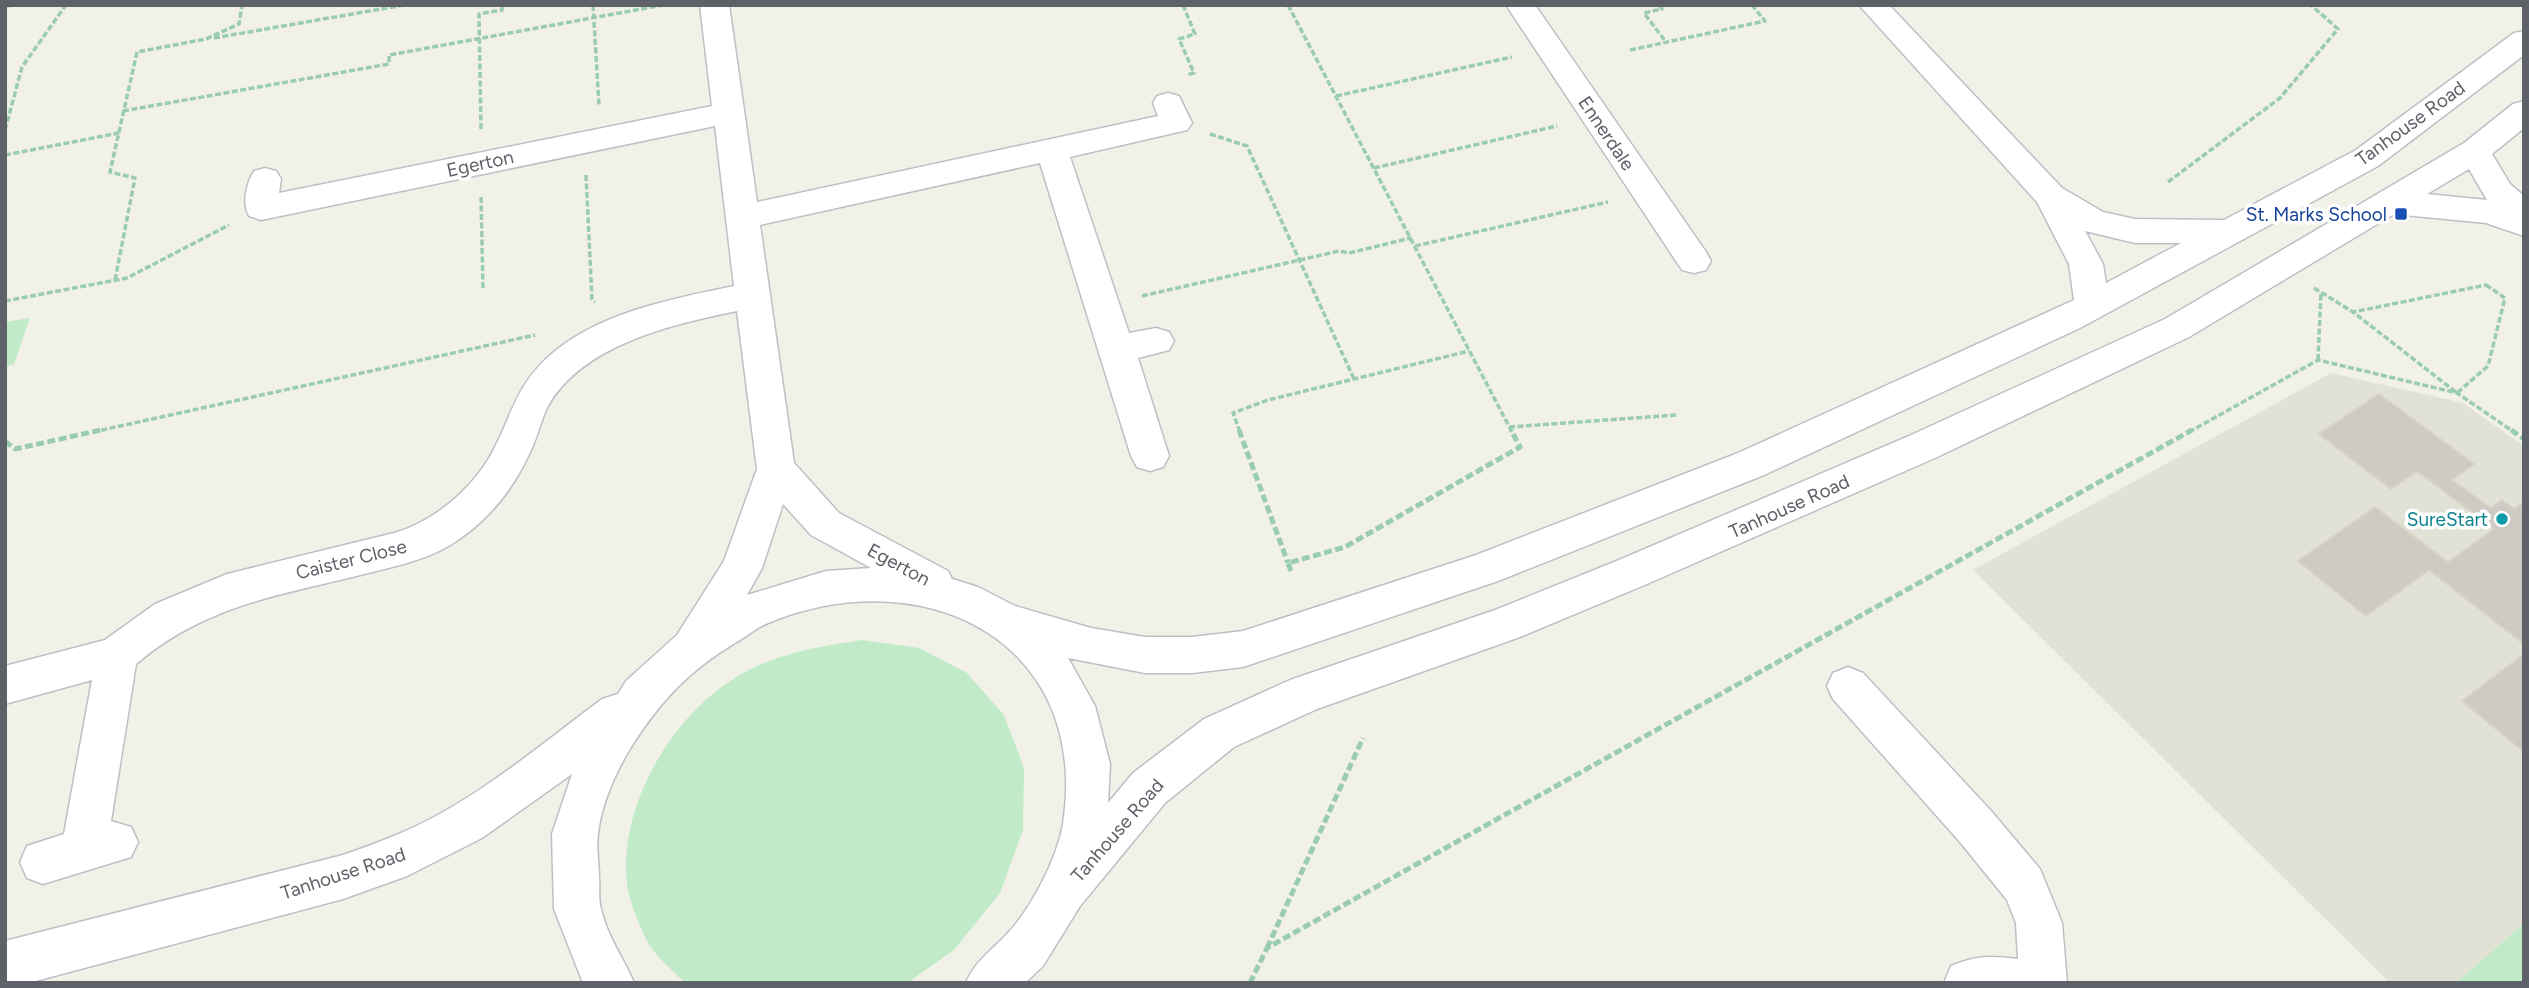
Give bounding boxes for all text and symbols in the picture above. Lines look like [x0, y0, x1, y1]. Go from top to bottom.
street label: Tanhouse Road [2351, 76, 2469, 171]
street label: Ennerdale [1573, 92, 1640, 175]
street label: Egerton [444, 145, 516, 182]
place label: St. Marks School [2246, 203, 2387, 226]
marker: St. Marks School [2393, 206, 2409, 222]
street label: Tanhouse Road [1725, 470, 1853, 543]
place label: SureStart [2407, 508, 2488, 531]
marker: SureStart [2494, 511, 2510, 527]
street label: Caister Close [293, 535, 409, 584]
street label: Egerton [863, 538, 934, 591]
street label: Tanhouse Road [1066, 774, 1169, 887]
street label: Tanhouse Road [278, 843, 408, 904]

